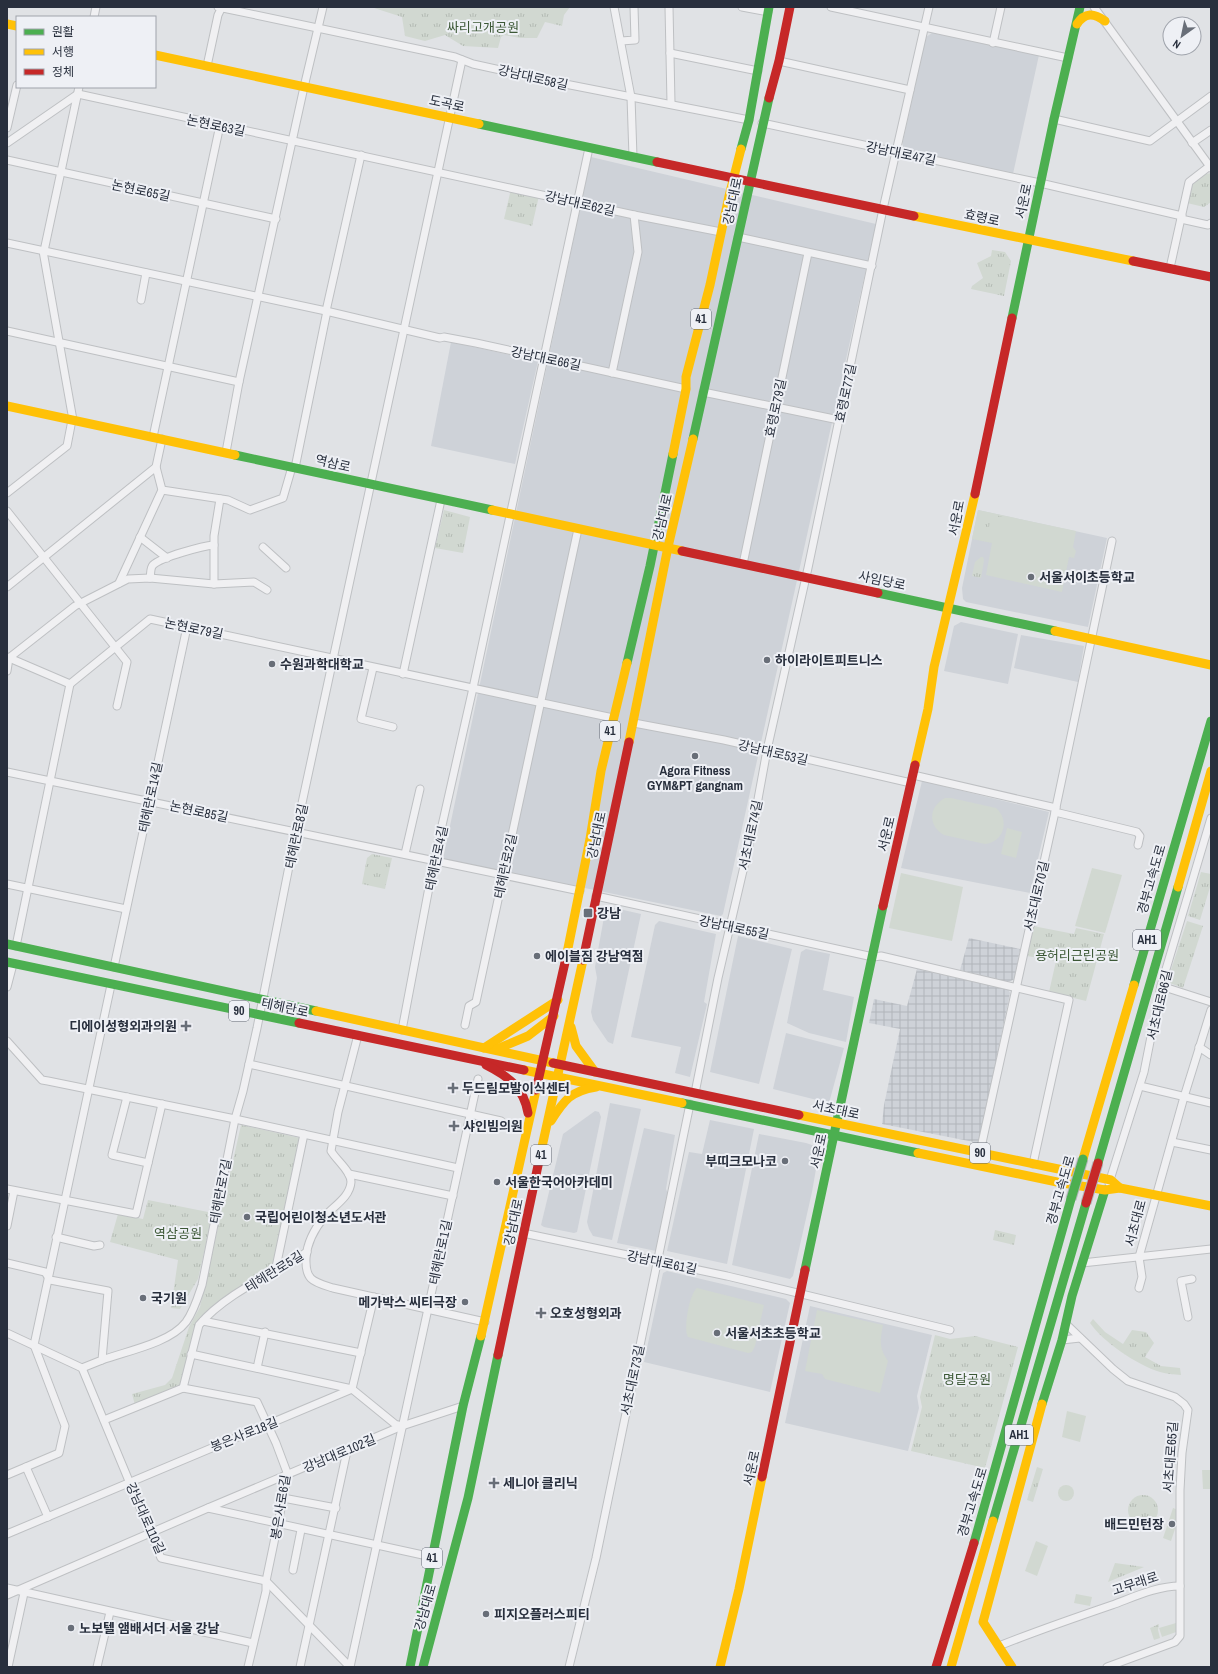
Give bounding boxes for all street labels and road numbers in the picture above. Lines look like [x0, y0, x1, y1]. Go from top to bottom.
street label: 강남대로58길 [496, 61, 570, 94]
street label: 도곡로 [428, 91, 466, 116]
street label: 논현로63길 [185, 111, 247, 140]
street label: 강남대로47길 [864, 138, 938, 169]
street label: 논현로65길 [110, 176, 172, 205]
street label: 강남대로 [719, 176, 746, 226]
street label: 서운로 [1011, 182, 1036, 220]
street label: 강남대로62길 [543, 187, 617, 220]
street label: 효령로 [963, 205, 1001, 230]
road number: 41 [691, 309, 711, 329]
street label: 강남대로66길 [509, 343, 583, 374]
street label: 효령로77길 [831, 362, 860, 424]
street label: 효령로79길 [761, 377, 790, 439]
street label: 역삼로 [313, 451, 352, 476]
street label: 강남대로 [649, 492, 676, 542]
street label: 서운로 [945, 499, 968, 537]
street label: 사임당로 [857, 567, 907, 594]
street label: 논현로79길 [163, 614, 225, 643]
road number: 41 [600, 721, 620, 741]
street label: 강남대로53길 [736, 736, 810, 769]
street label: 테헤란로14길 [135, 760, 166, 834]
street label: 논현로85길 [168, 797, 230, 826]
street label: 서초대로74길 [735, 798, 766, 872]
street label: 테헤란로8길 [281, 802, 312, 870]
street label: 강남대로 [583, 810, 610, 860]
street label: 서운로 [874, 815, 899, 854]
street label: 테헤란로4길 [421, 824, 452, 892]
street label: 테헤란로2길 [490, 832, 521, 900]
street label: 경부고속도로 [1133, 842, 1170, 916]
street label: 서초대로70길 [1020, 859, 1053, 933]
street label: 강남대로55길 [697, 912, 771, 943]
road number: AH1 [1133, 930, 1161, 950]
street label: 서초대로66길 [1143, 968, 1176, 1042]
street label: 테헤란로 [260, 994, 310, 1021]
road number: 90 [229, 1001, 249, 1021]
street label: 서초대로 [811, 1096, 861, 1123]
street label: 서운로 [806, 1132, 831, 1170]
road number: 90 [970, 1143, 990, 1163]
road number: 41 [531, 1145, 551, 1165]
street label: 경부고속도로 [1042, 1153, 1079, 1227]
street label: 테헤란로7길 [206, 1157, 235, 1225]
street label: 강남대로 [500, 1197, 527, 1247]
street label: 서초대로 [1121, 1198, 1150, 1248]
street label: 테헤란로1길 [425, 1218, 456, 1286]
street label: 테헤란로5길 [242, 1247, 307, 1296]
street label: 강남대로61길 [625, 1247, 699, 1278]
street label: 서초대로73길 [617, 1343, 648, 1417]
street label: 봉은사로18길 [208, 1413, 281, 1456]
street label: 서초대로65길 [1160, 1421, 1181, 1493]
road number: AH1 [1005, 1425, 1033, 1445]
street label: 강남대로102길 [300, 1430, 378, 1476]
street label: 서운로 [739, 1449, 764, 1487]
street label: 경부고속도로 [954, 1465, 991, 1539]
street label: 봉은사로6길 [267, 1473, 294, 1541]
street label: 강남대로110길 [122, 1480, 169, 1557]
road number: 41 [422, 1548, 442, 1568]
street label: 고무래로 [1110, 1568, 1161, 1599]
street label: 강남대로 [411, 1582, 440, 1632]

